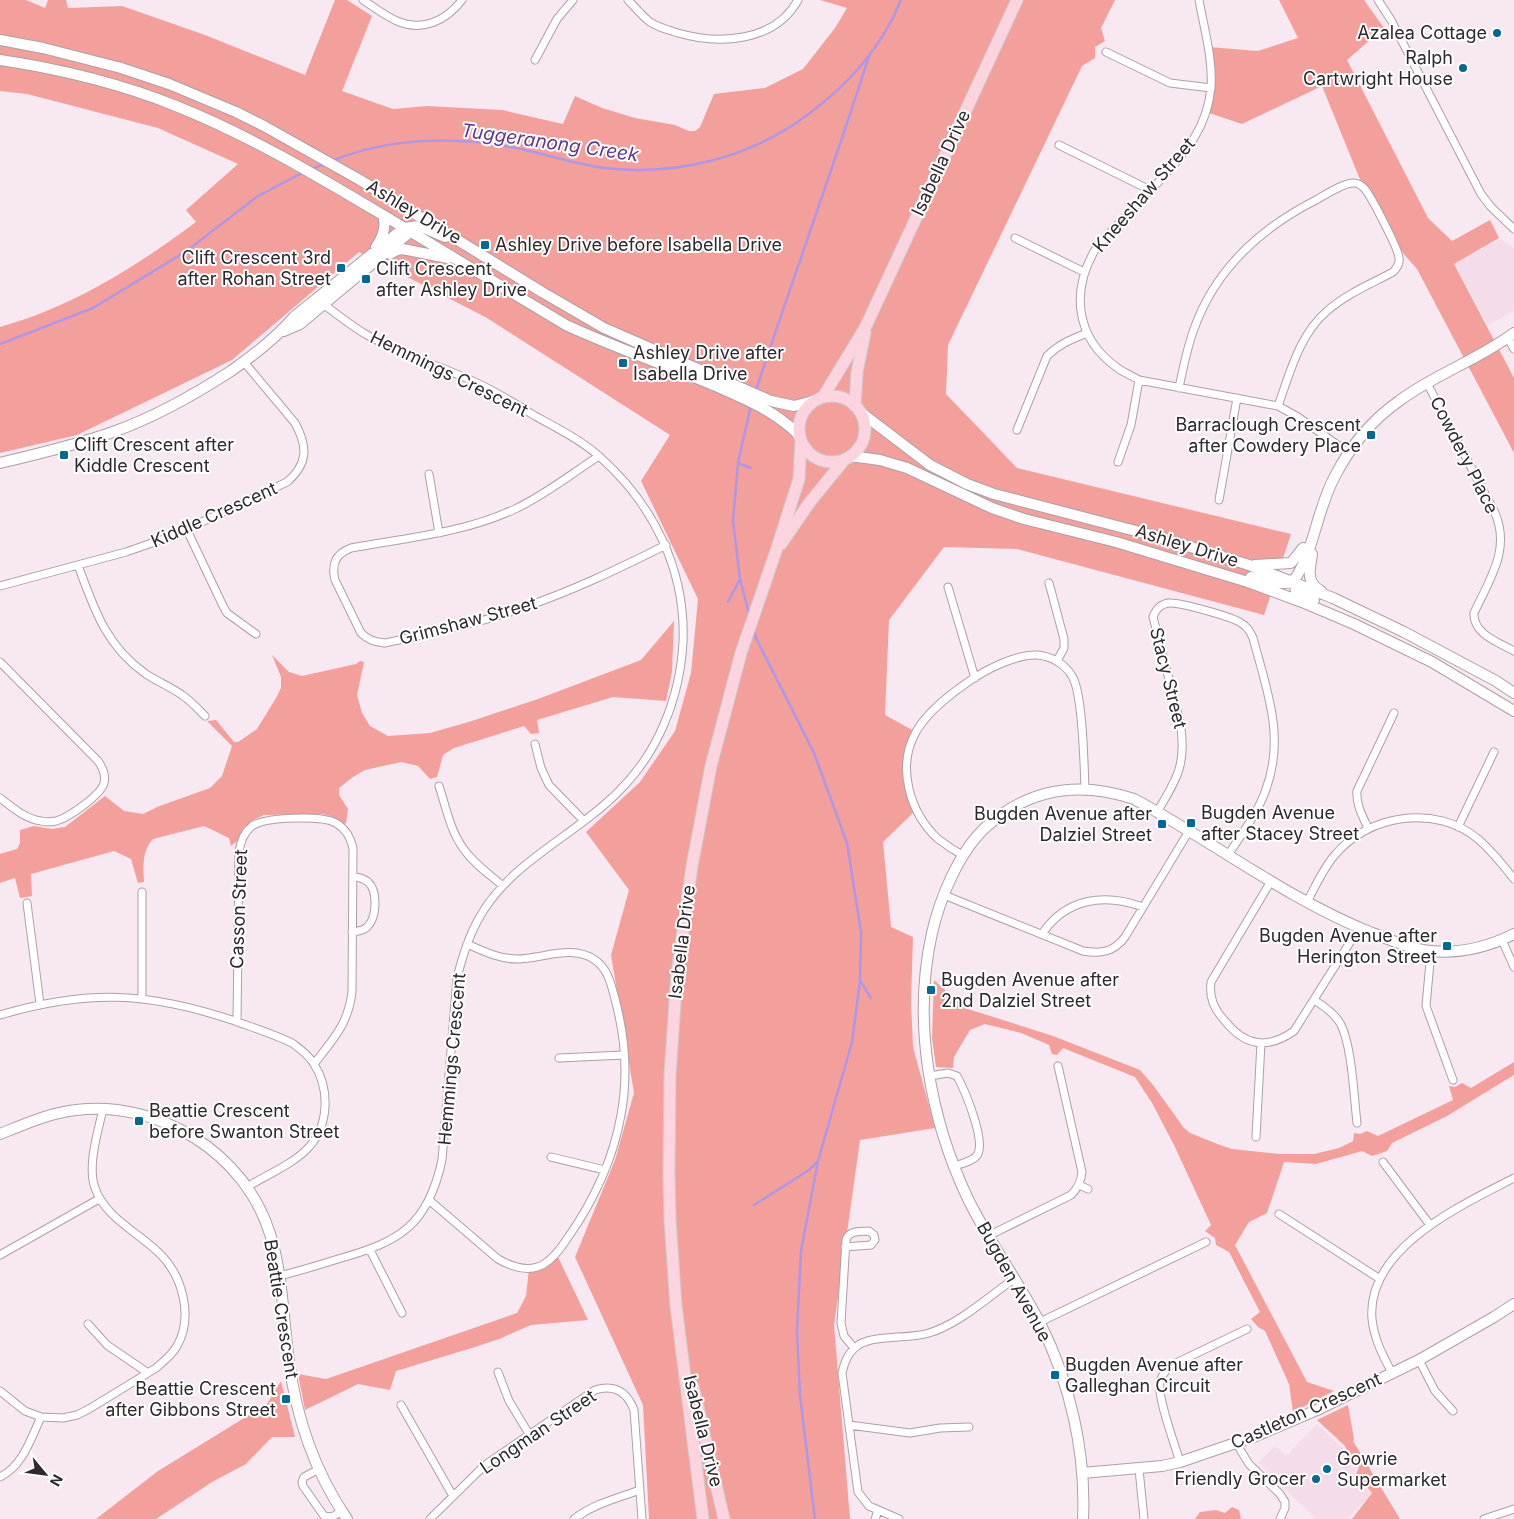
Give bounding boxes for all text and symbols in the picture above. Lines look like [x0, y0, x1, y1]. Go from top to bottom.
place label: Azalea Cottage [1357, 22, 1487, 43]
marker: Azalea Cottage [1491, 27, 1503, 39]
place label: Ralph Cartwright House [1303, 47, 1453, 89]
marker: Ralph Cartwright House [1457, 62, 1469, 74]
street label: Isabella Drive [907, 106, 974, 219]
water label: Tuggeranong Creek [460, 119, 641, 166]
street label: Kneeshaw Street [1088, 133, 1199, 256]
street label: Ashley Drive [363, 175, 465, 248]
place label: Ashley Drive before Isabella Drive [495, 234, 782, 255]
marker: Ashley Drive before Isabella Drive [479, 239, 491, 251]
place label: Clift Crescent 3rd after Rohan Street [177, 247, 331, 289]
place label: Clift Crescent after Ashley Drive [376, 258, 527, 300]
marker: Clift Crescent 3rd after Rohan Street [335, 262, 347, 274]
marker: Clift Crescent after Ashley Drive [360, 273, 372, 285]
street label: Hemmings Crescent [367, 326, 532, 421]
place label: Ashley Drive after Isabella Drive [633, 342, 784, 384]
marker: Ashley Drive after Isabella Drive [617, 357, 629, 369]
street label: Cowdery Place [1426, 393, 1503, 517]
place label: Barraclough Crescent after Cowdery Place [1175, 414, 1361, 456]
marker: Barraclough Crescent after Cowdery Place [1365, 429, 1377, 441]
place label: Clift Crescent after Kiddle Crescent [74, 434, 234, 476]
marker: Clift Crescent after Kiddle Crescent [58, 449, 70, 461]
street label: Kiddle Crescent [148, 477, 280, 552]
street label: Ashley Drive [1133, 520, 1241, 571]
street label: Grimshaw Street [397, 592, 539, 649]
street label: Stacy Street [1146, 625, 1191, 731]
place label: Bugden Avenue after Stacey Street [1201, 802, 1359, 844]
place label: Bugden Avenue after Dalziel Street [974, 803, 1152, 845]
marker: Bugden Avenue after Stacey Street [1185, 817, 1197, 829]
marker: Bugden Avenue after Dalziel Street [1156, 818, 1168, 830]
street label: Casson Street [226, 849, 251, 969]
street label: Isabella Drive [664, 884, 699, 1000]
place label: Bugden Avenue after Herington Street [1259, 925, 1437, 967]
marker: Bugden Avenue after Herington Street [1441, 940, 1453, 952]
place label: Bugden Avenue after 2nd Dalziel Street [941, 969, 1119, 1011]
street label: Hemmings Crescent [434, 972, 470, 1146]
marker: Bugden Avenue after 2nd Dalziel Street [925, 984, 937, 996]
place label: Beattie Crescent before Swanton Street [149, 1100, 340, 1142]
marker: Beattie Crescent before Swanton Street [133, 1115, 145, 1127]
street label: Bugden Avenue [973, 1218, 1056, 1345]
street label: Beattie Crescent [260, 1238, 303, 1380]
place label: Bugden Avenue after Galleghan Circuit [1065, 1354, 1243, 1396]
street label: Castleton Crescent [1227, 1368, 1384, 1453]
marker: Bugden Avenue after Galleghan Circuit [1049, 1369, 1061, 1381]
street label: Isabella Drive [679, 1373, 728, 1489]
place label: Beattie Crescent after Gibbons Street [105, 1378, 276, 1420]
street label: Longman Street [476, 1385, 600, 1478]
marker: Beattie Crescent after Gibbons Street [280, 1393, 292, 1405]
place label: Gowrie Supermarket [1337, 1448, 1447, 1490]
north arrow [20, 1449, 70, 1499]
marker: Gowrie Supermarket [1321, 1463, 1333, 1475]
place label: Friendly Grocer [1174, 1468, 1306, 1489]
text: N [47, 1472, 67, 1489]
marker: Friendly Grocer [1310, 1473, 1322, 1485]

